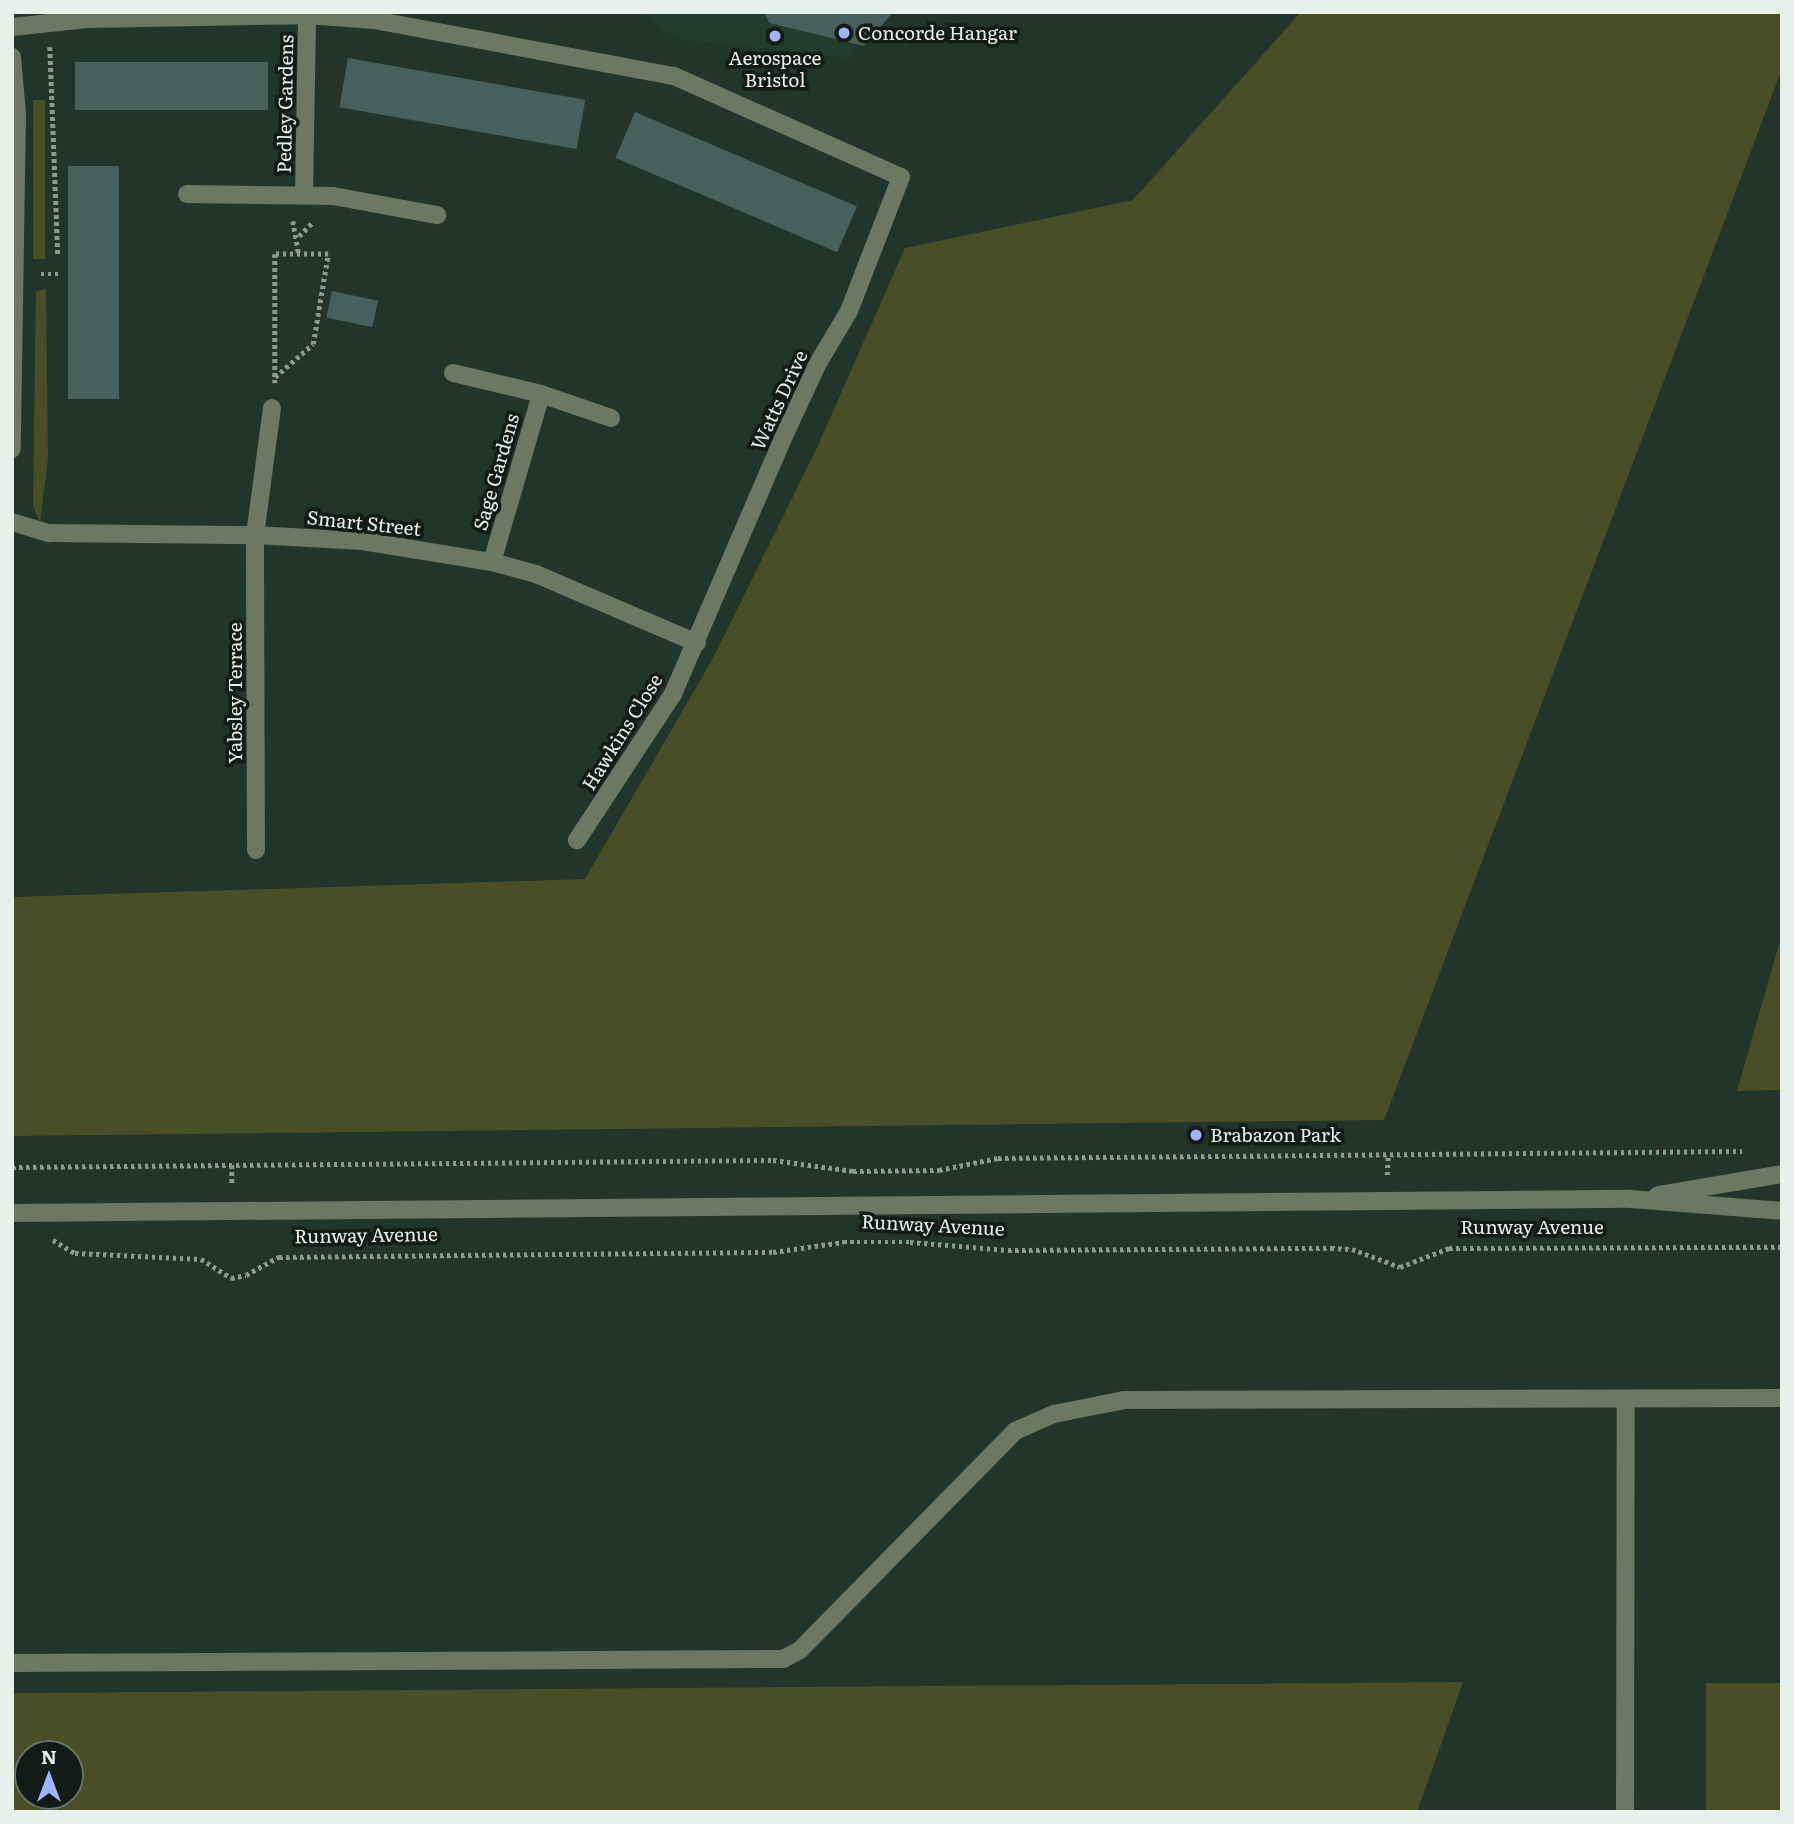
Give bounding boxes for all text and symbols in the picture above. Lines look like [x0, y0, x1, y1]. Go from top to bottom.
place label: Concorde Hangar [858, 22, 1017, 44]
marker: Concorde Hangar [836, 25, 852, 41]
marker: Aerospace Bristol [767, 28, 783, 44]
street label: Pedley Gardens [272, 34, 298, 174]
place label: Aerospace Bristol [729, 47, 821, 91]
street label: Watts Drive [746, 347, 812, 453]
street label: Sage Gardens [468, 411, 524, 533]
street label: Smart Street [306, 506, 422, 540]
street label: Yabsley Terrace [224, 622, 246, 764]
street label: Hawkins Close [577, 670, 667, 794]
place label: Brabazon Park [1210, 1124, 1341, 1146]
marker: Brabazon Park [1188, 1127, 1204, 1143]
street label: Runway Avenue [861, 1210, 1005, 1240]
street label: Runway Avenue [1460, 1216, 1604, 1238]
street label: Runway Avenue [294, 1222, 438, 1248]
north arrow [14, 1740, 84, 1810]
text: N [41, 1742, 57, 1770]

